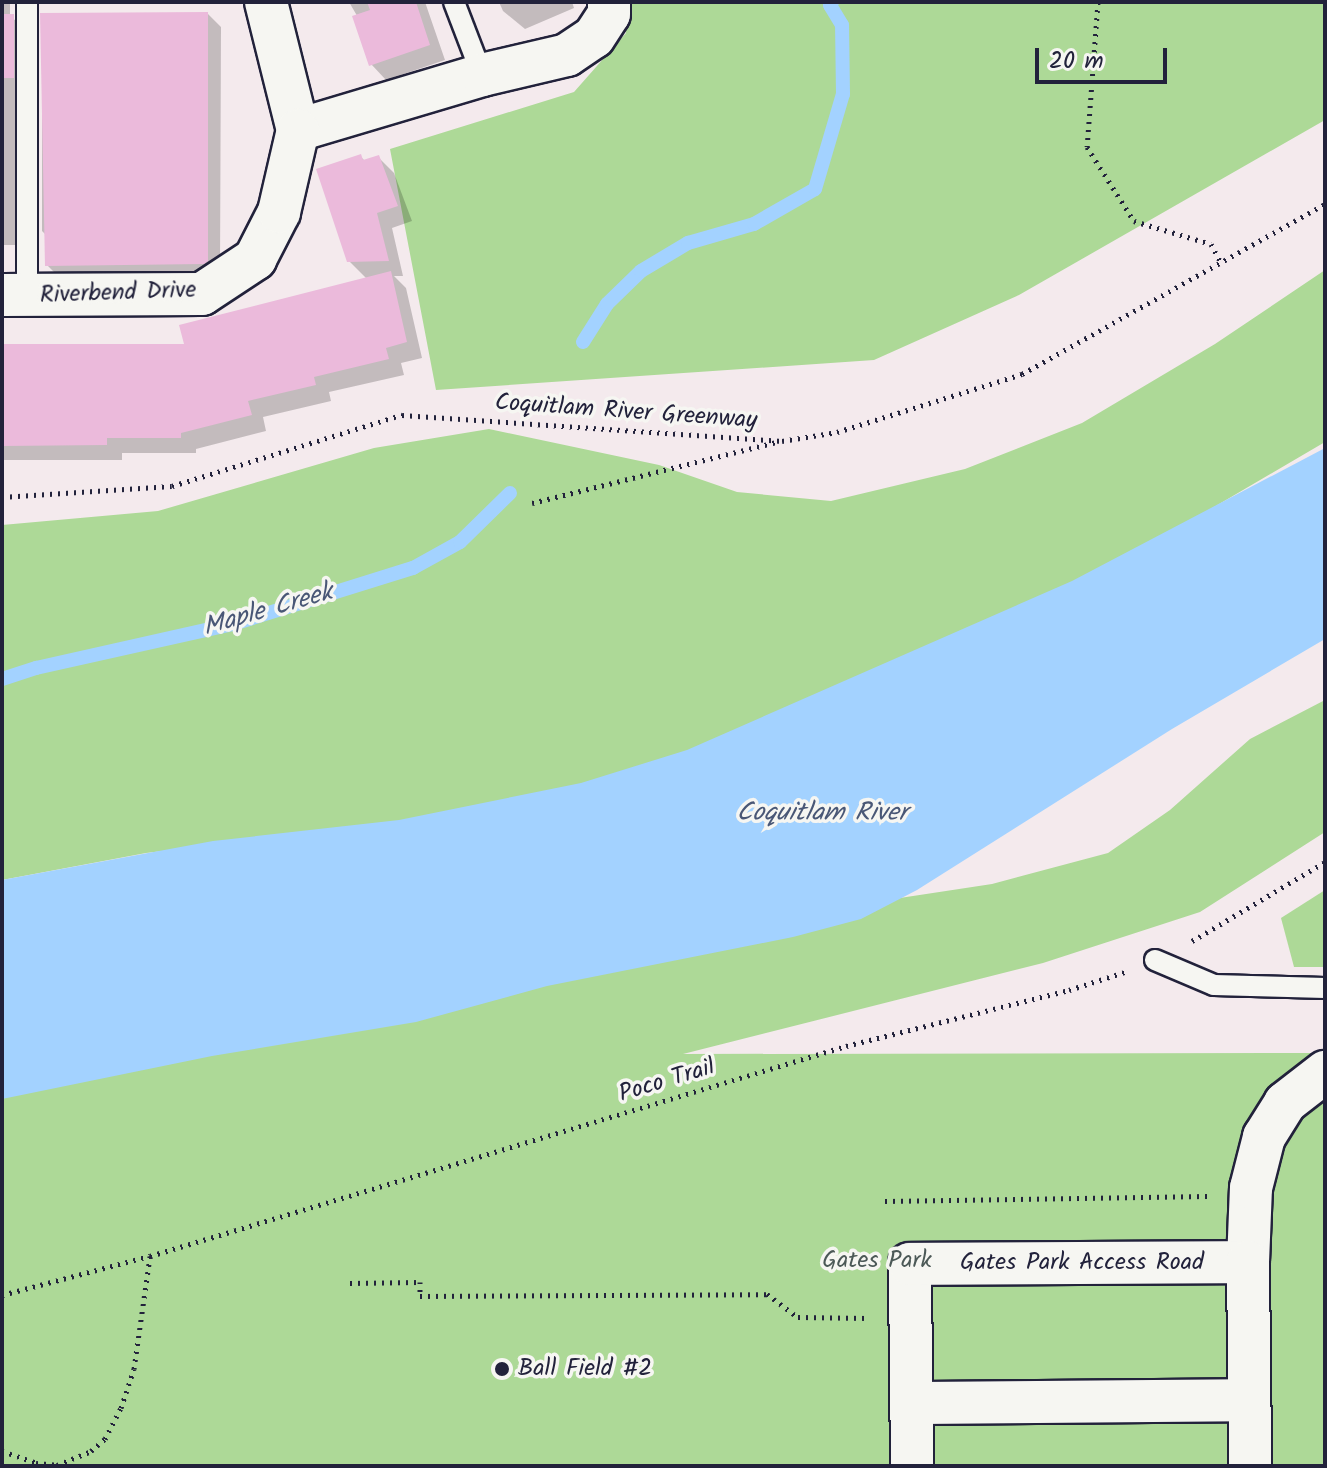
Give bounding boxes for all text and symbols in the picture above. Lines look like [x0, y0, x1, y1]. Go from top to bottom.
scale bar [1039, 32, 1171, 82]
text: 20 m [1049, 42, 1104, 81]
street label: Riverbend Drive [39, 276, 197, 310]
street label: Coquitlam River Greenway [494, 388, 758, 436]
water label: Maple Creek [200, 578, 336, 644]
water label: Coquitlam River [737, 798, 907, 830]
street label: Poco Trail [616, 1053, 718, 1109]
park label: Gates Park [822, 1247, 932, 1275]
street label: Gates Park Access Road [960, 1249, 1204, 1277]
place label: Ball Field #2 [518, 1355, 652, 1383]
marker: Ball Field #2 [493, 1360, 511, 1378]

